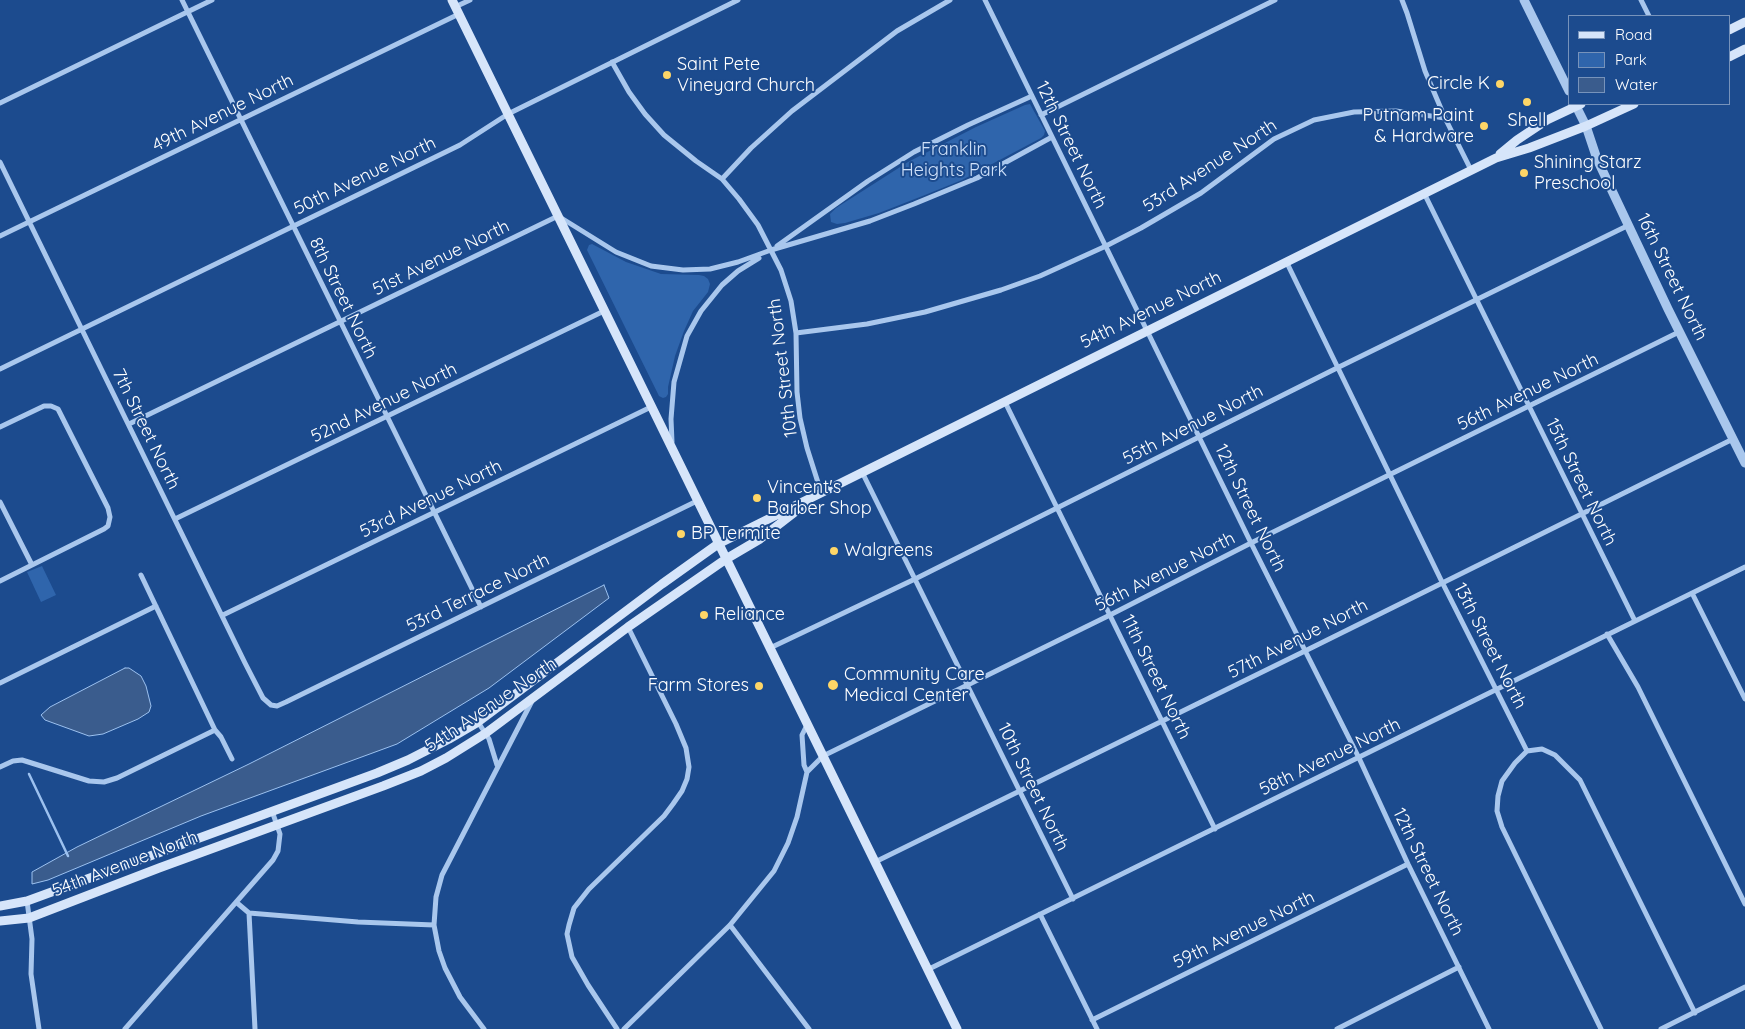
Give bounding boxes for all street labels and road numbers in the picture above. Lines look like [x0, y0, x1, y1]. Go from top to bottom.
street label: 49th Avenue North [149, 70, 297, 156]
street label: 12th Street North [1031, 78, 1111, 212]
street label: 53rd Avenue North [1139, 115, 1281, 217]
street label: 50th Avenue North [290, 132, 440, 220]
street label: 16th Street North [1632, 210, 1712, 344]
street label: 51st Avenue North [369, 215, 513, 301]
street label: 8th Street North [304, 234, 382, 362]
street label: 54th Avenue North [1077, 266, 1225, 354]
street label: 10th Street North [764, 297, 802, 439]
street label: 56th Avenue North [1454, 348, 1602, 436]
street label: 52nd Avenue North [307, 358, 461, 448]
street label: 7th Street North [107, 365, 185, 493]
street label: 55th Avenue North [1119, 380, 1267, 470]
street label: 15th Street North [1541, 415, 1621, 549]
street label: 12th Street North [1210, 441, 1290, 575]
street label: 53rd Avenue North [356, 455, 506, 543]
street label: 56th Avenue North [1091, 527, 1239, 617]
street label: 53rd Terrace North [403, 549, 553, 637]
street label: 13th Street North [1449, 579, 1531, 713]
street label: 57th Avenue North [1224, 594, 1372, 684]
street label: 11th Street North [1117, 611, 1195, 743]
street label: 54th Avenue North [421, 653, 561, 757]
street label: 58th Avenue North [1256, 713, 1404, 801]
street label: 10th Street North [993, 719, 1073, 855]
street label: 12th Street North [1388, 805, 1468, 939]
street label: 54th Avenue North [49, 826, 201, 902]
street label: 59th Avenue North [1170, 886, 1318, 974]

